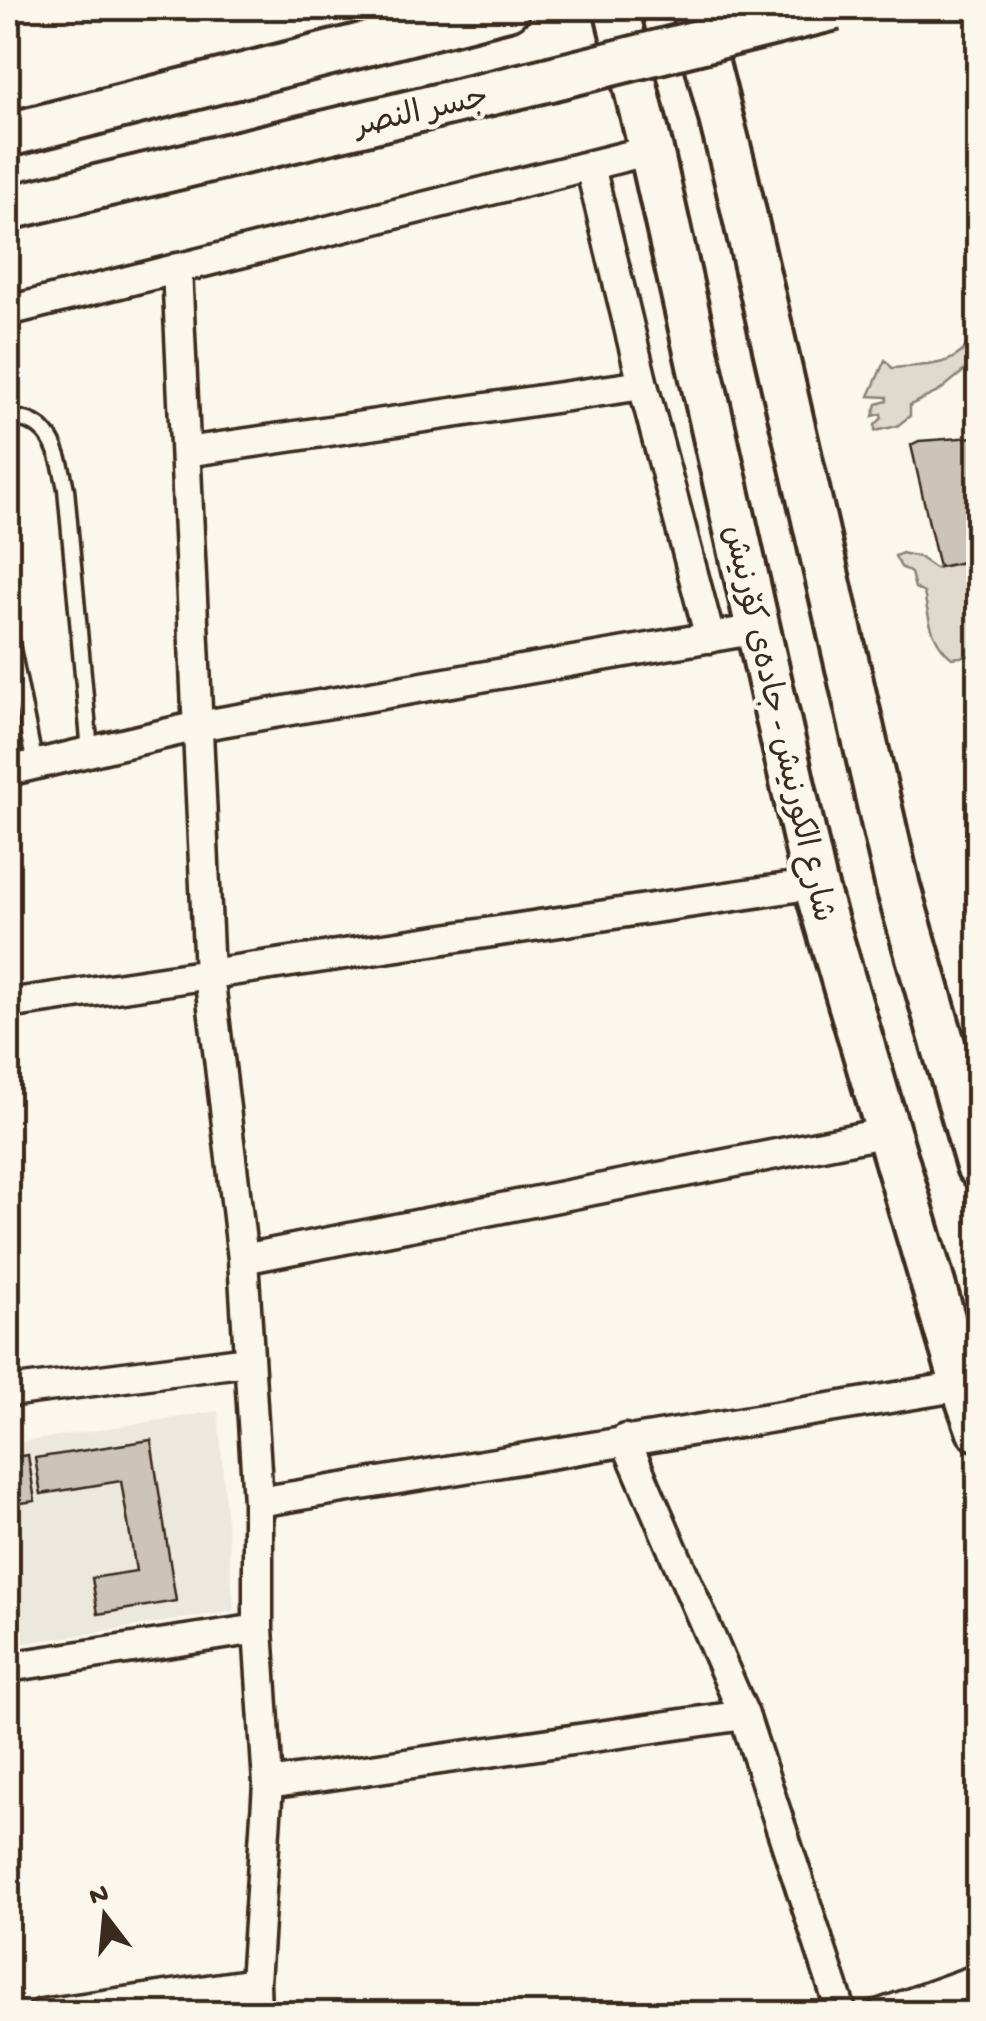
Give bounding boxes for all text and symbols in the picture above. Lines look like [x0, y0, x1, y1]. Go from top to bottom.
street label: جسر النصر [349, 80, 493, 148]
street label: شارع الكورنيش - جادەی کۆرنیش [712, 522, 840, 926]
north arrow [55, 1866, 155, 1966]
text: N [86, 1878, 113, 1915]

